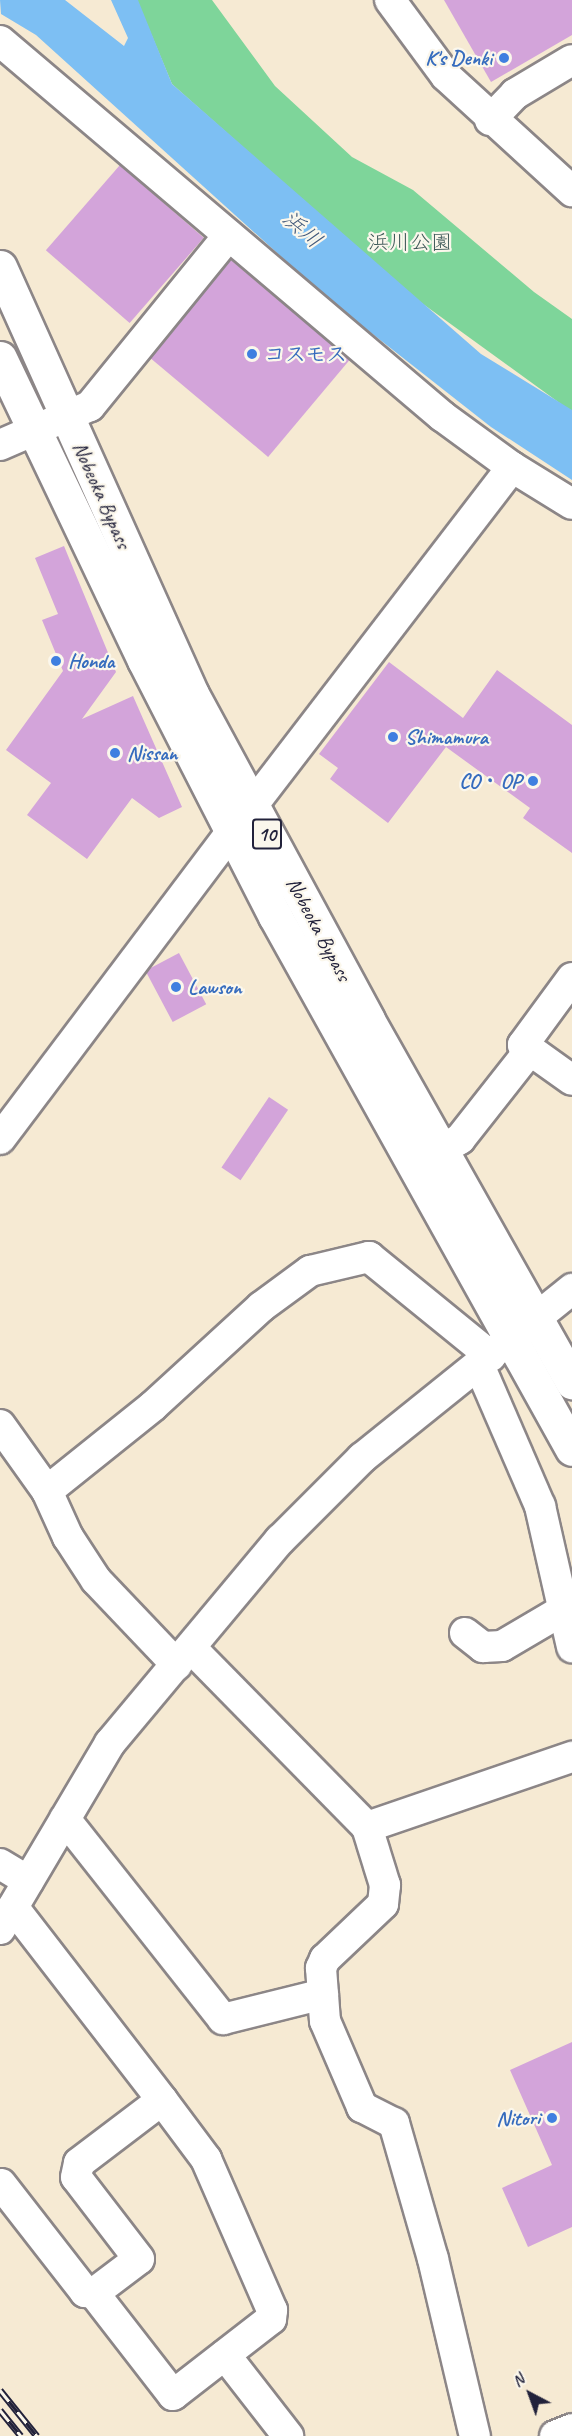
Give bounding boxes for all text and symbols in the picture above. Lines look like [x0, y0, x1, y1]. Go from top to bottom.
place label: K's Denki [425, 45, 492, 71]
marker: K's Denki [497, 51, 511, 65]
water label: 浜川 [277, 206, 327, 254]
park label: 浜川公園 [368, 229, 452, 255]
place label: コスモス [264, 341, 348, 367]
marker: コスモス [245, 347, 259, 361]
street label: Nobeoka Bypass [67, 437, 137, 553]
place label: Honda [68, 648, 114, 674]
marker: Honda [49, 654, 63, 668]
place label: Shimamura [405, 724, 488, 750]
marker: Shimamura [386, 730, 400, 744]
place label: Nissan [127, 740, 177, 766]
marker: Nissan [108, 746, 122, 760]
place label: CO・OP [459, 768, 521, 794]
marker: CO・OP [526, 774, 540, 788]
road number: 10 [252, 817, 282, 851]
street label: Nobeoka Bypass [281, 872, 357, 986]
place label: Lawson [188, 974, 242, 1000]
marker: Lawson [169, 980, 183, 994]
place label: Nitori [496, 2105, 540, 2131]
marker: Nitori [545, 2111, 559, 2125]
north arrow [500, 2364, 560, 2424]
text: N [508, 2370, 528, 2391]

